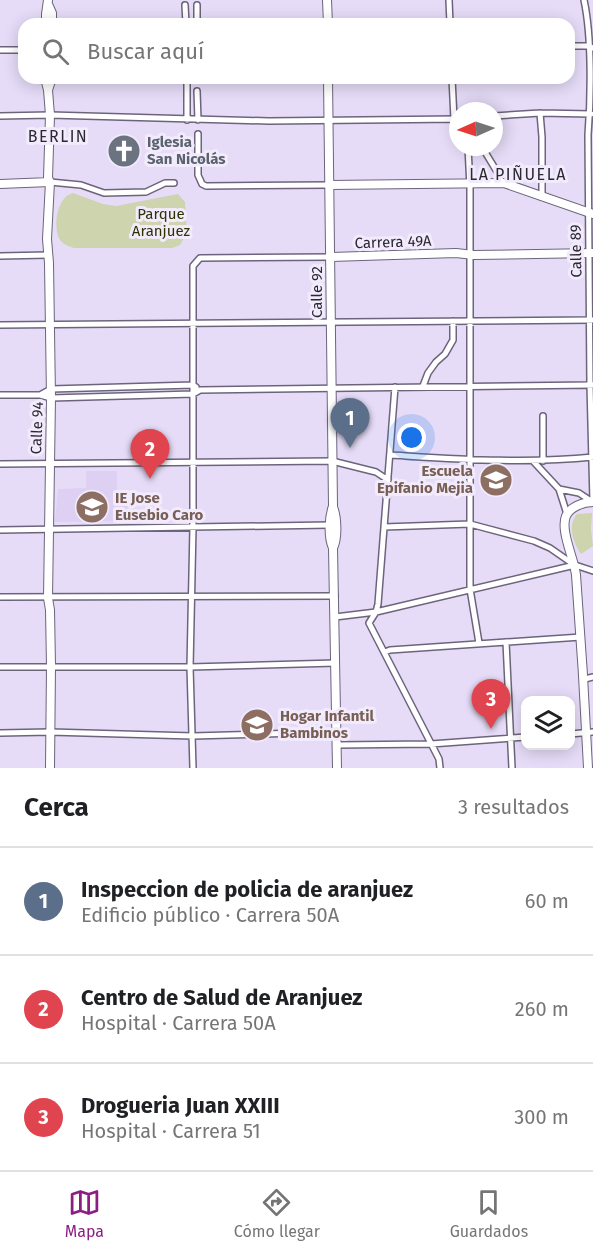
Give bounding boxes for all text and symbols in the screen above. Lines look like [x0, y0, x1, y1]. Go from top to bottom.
search box [18, 18, 575, 84]
icon: search [39, 35, 72, 68]
text: Buscar aquí [87, 38, 204, 65]
north arrow [449, 102, 503, 156]
district label: BERLIN [28, 127, 88, 146]
church icon: Iglesia San Nicolás [106, 133, 142, 169]
place label: Iglesia San Nicolás [147, 133, 226, 168]
district label: LA PIÑUELA [469, 165, 567, 184]
park label: Parque Aranjuez [132, 205, 191, 240]
street label: Calle 89 [567, 224, 585, 278]
street label: Carrera 49A [354, 232, 432, 252]
street label: Calle 92 [308, 266, 326, 318]
pin: 1 [330, 398, 370, 448]
street label: Calle 94 [27, 401, 47, 455]
your location [397, 423, 426, 452]
pin: 2 [130, 430, 170, 479]
place label: Escuela Epifanio Mejia [377, 462, 473, 497]
school or university icon: Escuela Epifanio Mejia [478, 462, 514, 498]
school or university icon: IE Jose Eusebio Caro [74, 489, 110, 525]
place label: IE Jose Eusebio Caro [115, 489, 204, 524]
pin: 3 [472, 680, 510, 729]
map controls [521, 696, 575, 750]
button: layers [521, 696, 575, 750]
school or university icon: Hogar Infantil Bambinos [239, 707, 275, 743]
place label: Hogar Infantil Bambinos [280, 707, 374, 742]
text: Cerca [24, 792, 89, 823]
text: 3 resultados [458, 795, 569, 819]
text: Inspeccion de policia de aranjuez [81, 876, 413, 903]
text: 1 [39, 889, 48, 913]
text: 60 m [525, 889, 569, 913]
text: Edificio público · Carrera 50A [81, 903, 339, 927]
text: Centro de Salud de Aranjuez [81, 984, 362, 1011]
text: 2 [38, 997, 49, 1021]
text: 260 m [515, 997, 569, 1021]
text: Hospital · Carrera 50A [81, 1011, 276, 1035]
text: Drogueria Juan XXIII [81, 1092, 280, 1119]
text: 3 [38, 1105, 49, 1129]
text: 300 m [514, 1105, 569, 1129]
text: Hospital · Carrera 51 [81, 1119, 261, 1143]
tab: Mapa [65, 1186, 104, 1241]
tab: Cómo llegar [234, 1186, 320, 1241]
tab: Guardados [450, 1186, 528, 1241]

